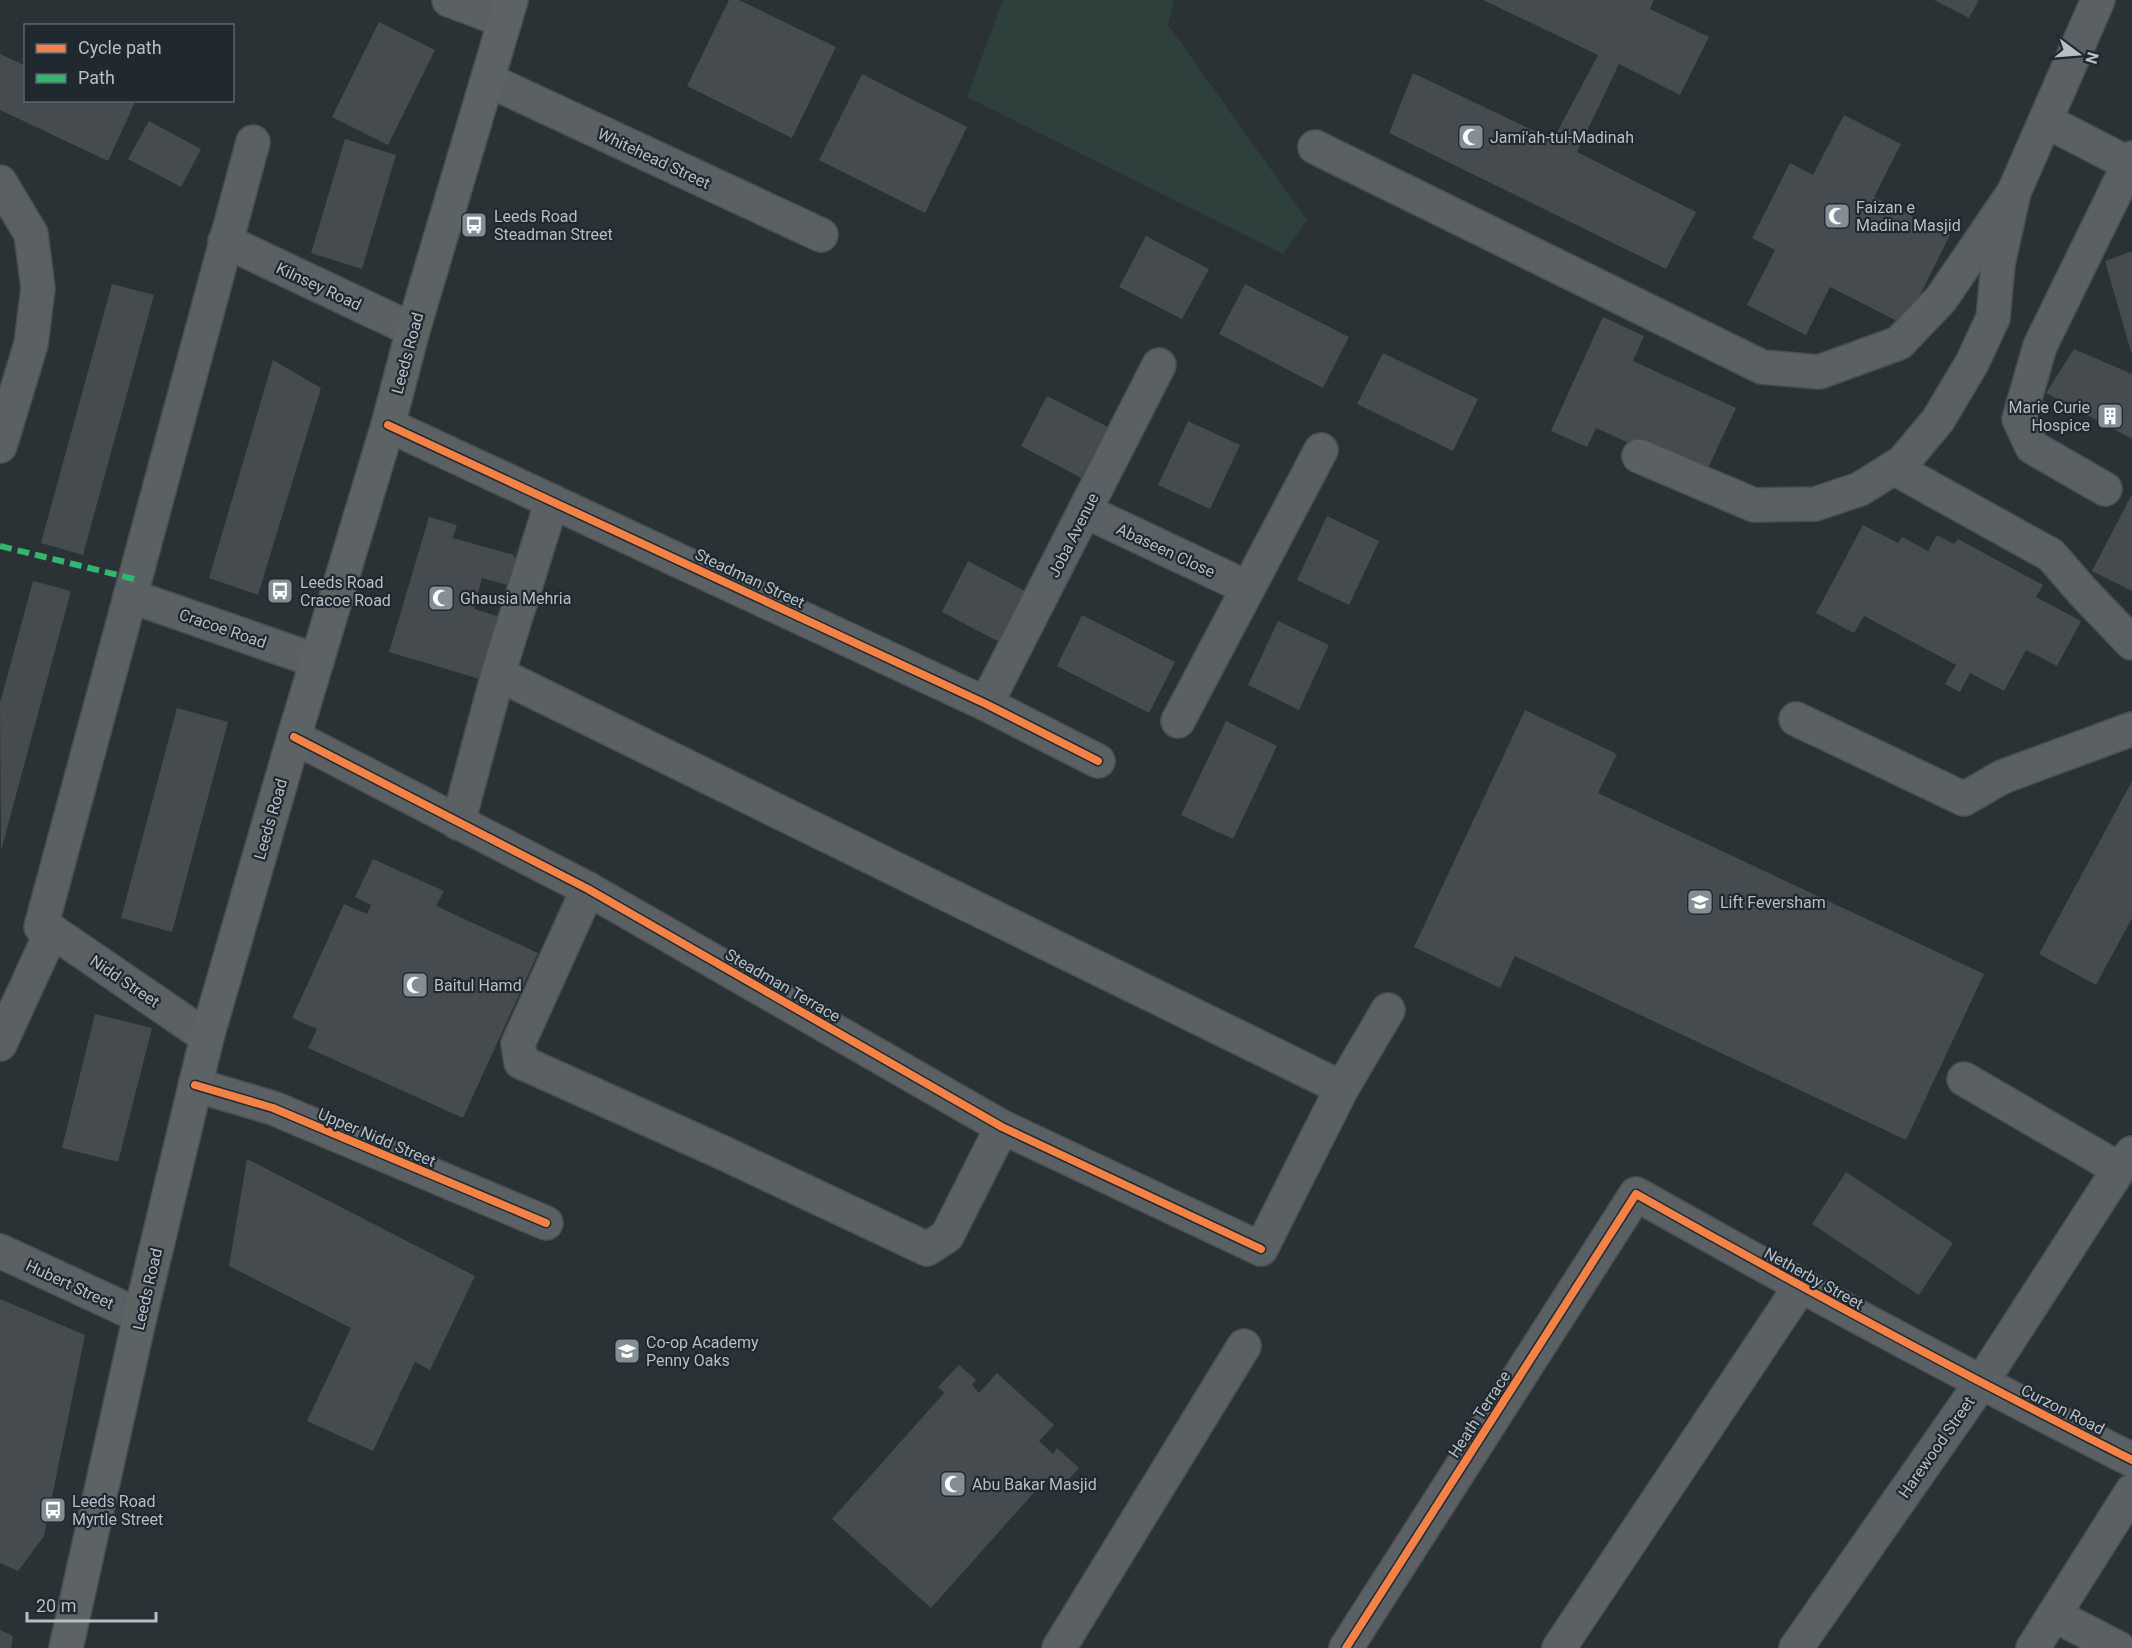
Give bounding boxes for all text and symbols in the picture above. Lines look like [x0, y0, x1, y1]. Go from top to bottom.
legend [24, 24, 234, 102]
north arrow [2048, 24, 2108, 84]
text: Cycle path [78, 37, 162, 58]
text: N [2081, 50, 2103, 66]
text: Path [78, 67, 115, 88]
mosque icon: Jami'ah-tul-Madinah [1456, 122, 1486, 152]
street label: Whitehead Street [595, 124, 713, 193]
place label: Jami'ah-tul-Madinah [1490, 128, 1634, 147]
place label: Faizan e Madina Masjid [1856, 198, 1961, 235]
mosque icon: Faizan e Madina Masjid [1822, 201, 1852, 231]
place label: Leeds Road Steadman Street [494, 207, 613, 244]
bus stop icon: Leeds Road Steadman Street [459, 210, 489, 240]
street label: Kilnsey Road [273, 258, 364, 314]
street label: Leeds Road [387, 310, 427, 396]
place label: Marie Curie Hospice [2009, 398, 2090, 435]
building icon: Marie Curie Hospice [2095, 401, 2125, 431]
street label: Joba Avenue [1044, 490, 1103, 580]
street label: Abaseen Close [1114, 519, 1218, 582]
street label: Steadman Street [692, 545, 808, 612]
place label: Leeds Road Cracoe Road [300, 573, 391, 610]
bus stop icon: Leeds Road Cracoe Road [265, 576, 295, 606]
mosque icon: Ghausia Mehria [426, 583, 456, 613]
place label: Ghausia Mehria [460, 589, 571, 608]
street label: Cracoe Road [177, 605, 269, 652]
street label: Leeds Road [250, 776, 291, 862]
school or university icon: Lift Feversham [1685, 887, 1715, 917]
place label: Lift Feversham [1720, 893, 1826, 912]
street label: Steadman Terrace [722, 945, 844, 1026]
street label: Nidd Street [86, 951, 163, 1012]
mosque icon: Baitul Hamd [400, 970, 430, 1000]
place label: Baitul Hamd [434, 976, 522, 995]
street label: Upper Nidd Street [315, 1104, 438, 1171]
street label: Netherby Street [1761, 1243, 1867, 1314]
street label: Leeds Road [129, 1246, 166, 1332]
street label: Hubert Street [23, 1256, 117, 1313]
place label: Co-op Academy Penny Oaks [646, 1333, 759, 1370]
school or university icon: Co-op Academy Penny Oaks [612, 1336, 642, 1366]
street label: Heath Terrace [1444, 1367, 1515, 1461]
street label: Curzon Road [2018, 1380, 2108, 1439]
street label: Harewood Street [1894, 1393, 1978, 1502]
mosque icon: Abu Bakar Masjid [938, 1469, 968, 1499]
place label: Abu Bakar Masjid [972, 1475, 1097, 1494]
place label: Leeds Road Myrtle Street [72, 1492, 163, 1529]
bus stop icon: Leeds Road Myrtle Street [38, 1495, 68, 1525]
scale bar [27, 1585, 156, 1623]
text: 20 m [36, 1595, 76, 1616]

